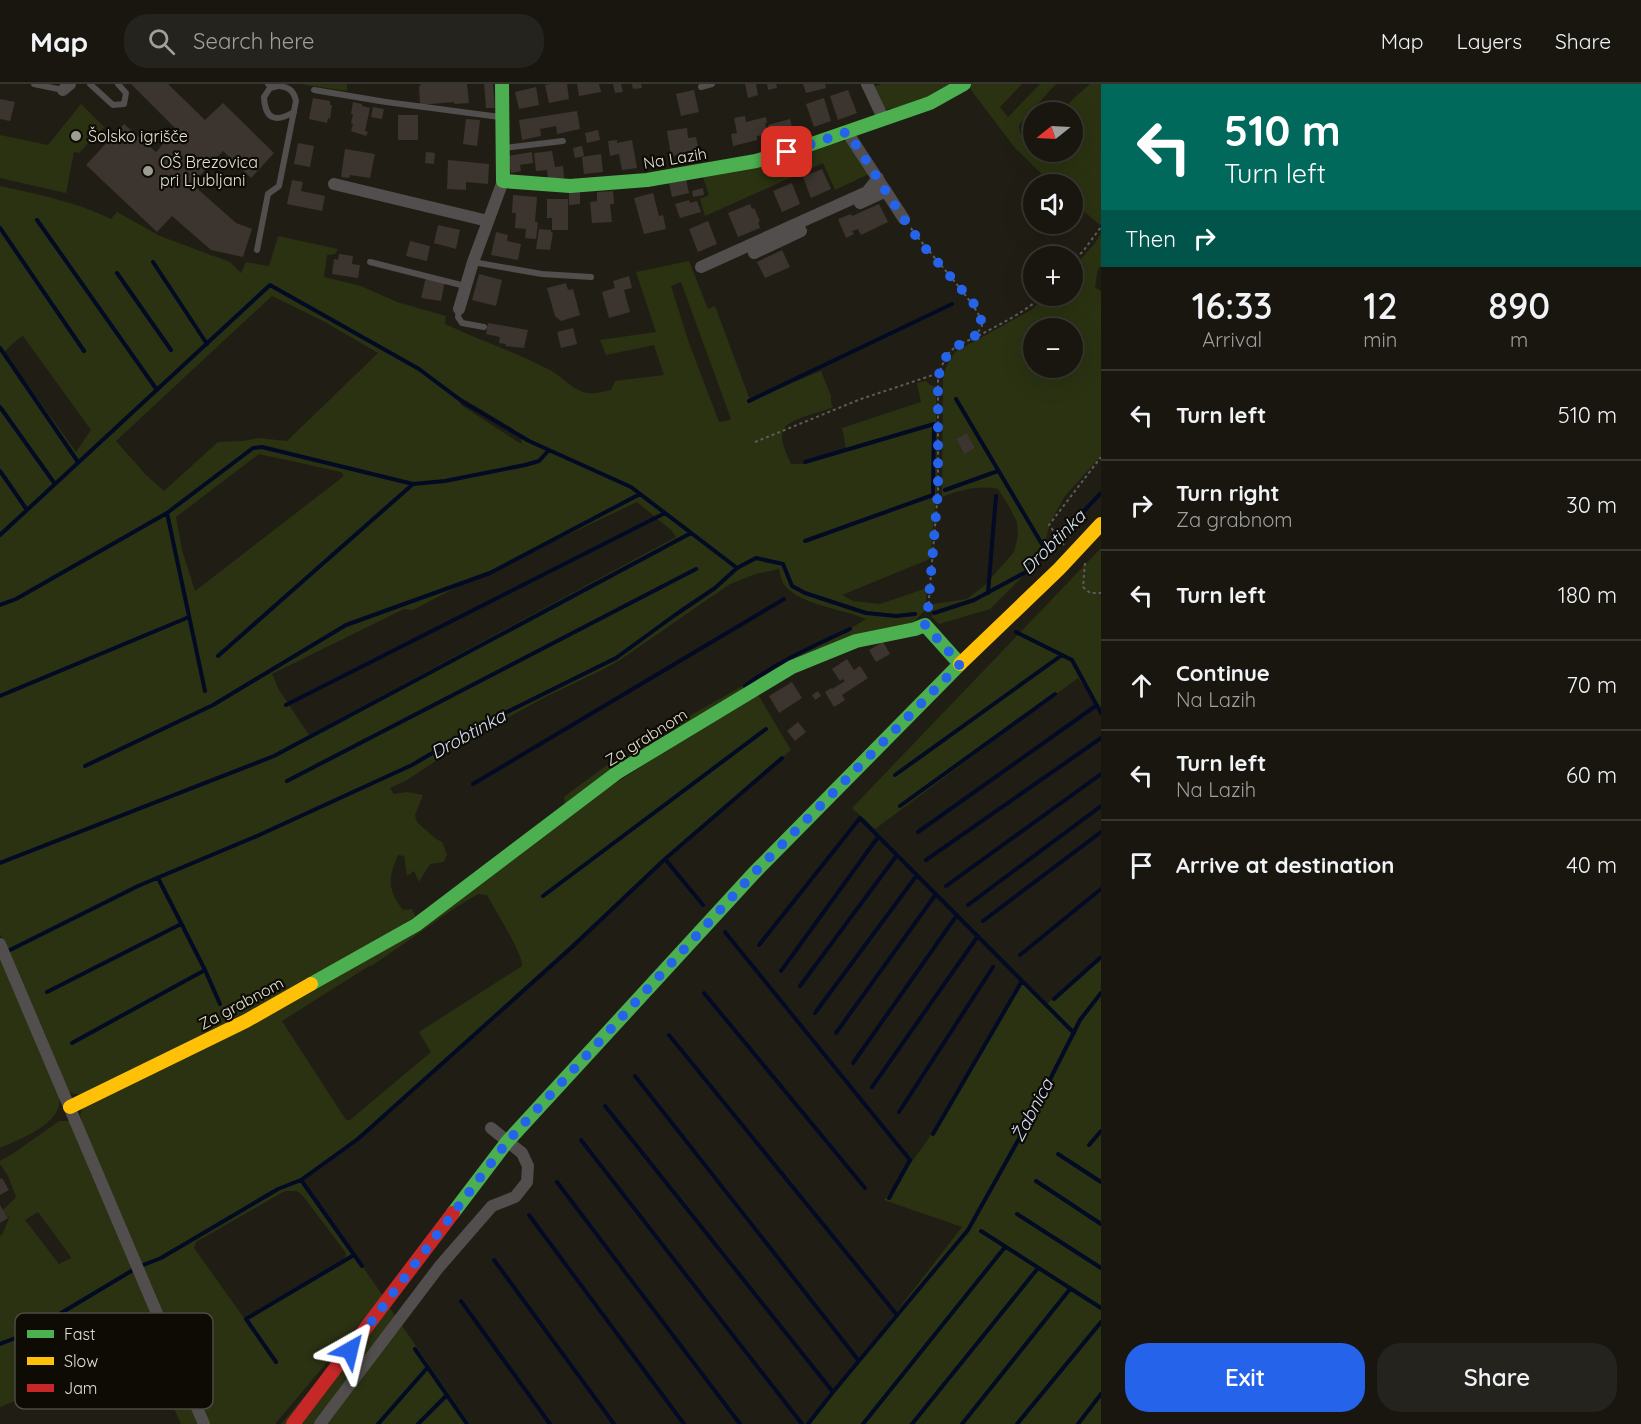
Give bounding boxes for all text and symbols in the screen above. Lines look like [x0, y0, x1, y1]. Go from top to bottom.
search box [124, 14, 544, 68]
text: Map [30, 24, 88, 59]
icon: search [145, 25, 178, 58]
text: Search here [193, 27, 315, 55]
text: Map [1381, 28, 1424, 54]
text: Layers [1457, 28, 1522, 54]
text: Share [1555, 28, 1611, 54]
north arrow [1023, 102, 1083, 162]
map controls [1023, 102, 1083, 378]
text: 510 m [1224, 104, 1341, 157]
icon: left [1125, 108, 1203, 186]
place label: Šolsko igrišče [88, 126, 188, 146]
pin [761, 126, 812, 177]
marker: Šolsko igrišče [69, 129, 83, 143]
icon: arrive [770, 135, 803, 168]
street label: Na Lazih [642, 143, 708, 173]
place label: OŠ Brezovica pri Ljubljani [160, 152, 258, 190]
text: Turn left [1224, 156, 1326, 190]
marker: OŠ Brezovica pri Ljubljani [141, 164, 155, 178]
button: sound [1023, 174, 1083, 234]
icon: right [1188, 222, 1221, 255]
text: Then [1125, 225, 1176, 253]
button: + [1023, 246, 1083, 306]
text: 16:33 [1192, 283, 1273, 328]
text: 12 [1363, 283, 1397, 328]
text: 890 [1488, 283, 1550, 328]
button: − [1023, 318, 1083, 378]
text: Arrival [1202, 327, 1262, 352]
text: min [1363, 327, 1397, 352]
text: m [1510, 327, 1528, 352]
icon: left [1125, 399, 1158, 432]
text: Turn left [1176, 401, 1266, 429]
text: 510 m [1558, 401, 1617, 429]
text: Turn right [1176, 479, 1280, 507]
icon: right [1125, 489, 1158, 522]
text: 30 m [1566, 491, 1617, 519]
water label: Drobtinka [1016, 504, 1091, 579]
text: Za grabnom [1176, 507, 1293, 532]
icon: left [1125, 579, 1158, 612]
text: Turn left [1176, 581, 1266, 609]
text: 180 m [1558, 581, 1617, 609]
text: Continue [1176, 659, 1270, 687]
icon: ahead [1125, 669, 1158, 702]
text: 70 m [1567, 671, 1617, 699]
text: Na Lazih [1176, 687, 1256, 712]
water label: Drobtinka [427, 704, 510, 764]
street label: Za grabnom [601, 704, 691, 770]
text: Turn left [1176, 749, 1266, 777]
icon: left [1125, 759, 1158, 792]
text: 60 m [1566, 761, 1617, 789]
text: Na Lazih [1176, 777, 1256, 802]
icon: arrive [1125, 849, 1158, 882]
text: Arrive at destination [1176, 851, 1394, 879]
text: 40 m [1566, 851, 1617, 879]
street label: Za grabnom [195, 972, 287, 1034]
water label: Žabnica [1006, 1074, 1059, 1145]
legend [15, 1313, 213, 1409]
position arrow [318, 1318, 382, 1382]
text: Fast [64, 1324, 95, 1344]
button: Exit [1125, 1343, 1365, 1412]
button: Share [1377, 1343, 1617, 1412]
text: Slow [64, 1351, 98, 1371]
text: Jam [64, 1378, 97, 1398]

